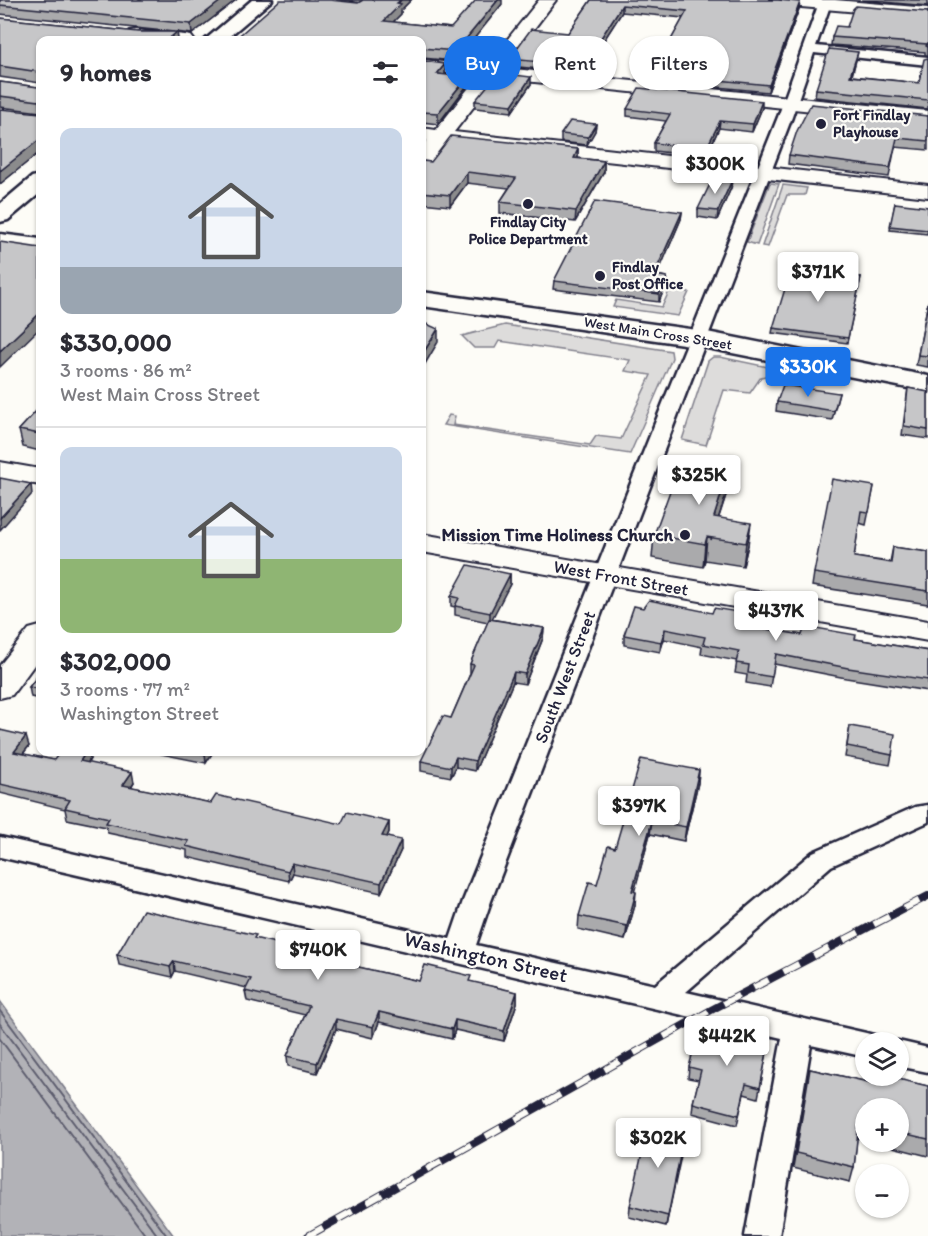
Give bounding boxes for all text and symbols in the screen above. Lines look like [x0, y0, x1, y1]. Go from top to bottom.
chip: Buy [444, 36, 521, 90]
chip: Rent [533, 36, 617, 90]
chip: Filters [629, 36, 729, 90]
text: 9 homes [60, 56, 152, 88]
icon: filters [369, 56, 402, 89]
place label: Fort Findlay Playhouse [833, 106, 911, 142]
marker: Fort Findlay Playhouse [814, 117, 828, 131]
pin: $300K [673, 144, 757, 195]
text: $300K [686, 151, 744, 175]
icon: home [177, 167, 285, 275]
marker: Findlay City Police Department [521, 197, 535, 211]
place label: Findlay City Police Department [468, 213, 588, 249]
pin: $371K [776, 252, 860, 303]
place label: Findlay Post Office [612, 258, 683, 293]
text: $371K [791, 259, 845, 283]
marker: Findlay Post Office [593, 269, 607, 283]
street label: West Main Cross Street [583, 312, 734, 354]
text: $330,000 [60, 326, 172, 358]
pin: $330K [766, 347, 850, 398]
text: $330K [779, 354, 837, 378]
text: 3 rooms · 86 m² [60, 358, 192, 382]
text: West Main Cross Street [60, 382, 260, 406]
pin: $325K [657, 455, 741, 506]
text: $325K [672, 462, 726, 486]
icon: home [177, 486, 285, 594]
place label: Mission Time Holiness Church [442, 524, 673, 546]
marker: Mission Time Holiness Church [678, 528, 692, 542]
street label: West Front Street [552, 555, 690, 601]
pin: $437K [734, 591, 818, 642]
text: $437K [748, 598, 804, 622]
street label: South West Street [530, 607, 600, 746]
text: $302,000 [60, 645, 171, 677]
text: 3 rooms · 77 m² [60, 677, 190, 701]
text: Washington Street [60, 701, 219, 725]
pin: $397K [597, 786, 681, 837]
text: $397K [612, 793, 666, 817]
street label: Washington Street [402, 926, 570, 987]
pin: $740K [276, 930, 360, 981]
text: $740K [289, 937, 347, 961]
pin: $442K [685, 1016, 769, 1067]
text: $442K [698, 1023, 756, 1047]
map controls [855, 1032, 909, 1218]
button: layers [855, 1032, 909, 1086]
button: + [855, 1098, 909, 1152]
pin: $302K [616, 1118, 700, 1169]
text: $302K [630, 1125, 686, 1149]
button: − [855, 1164, 909, 1218]

